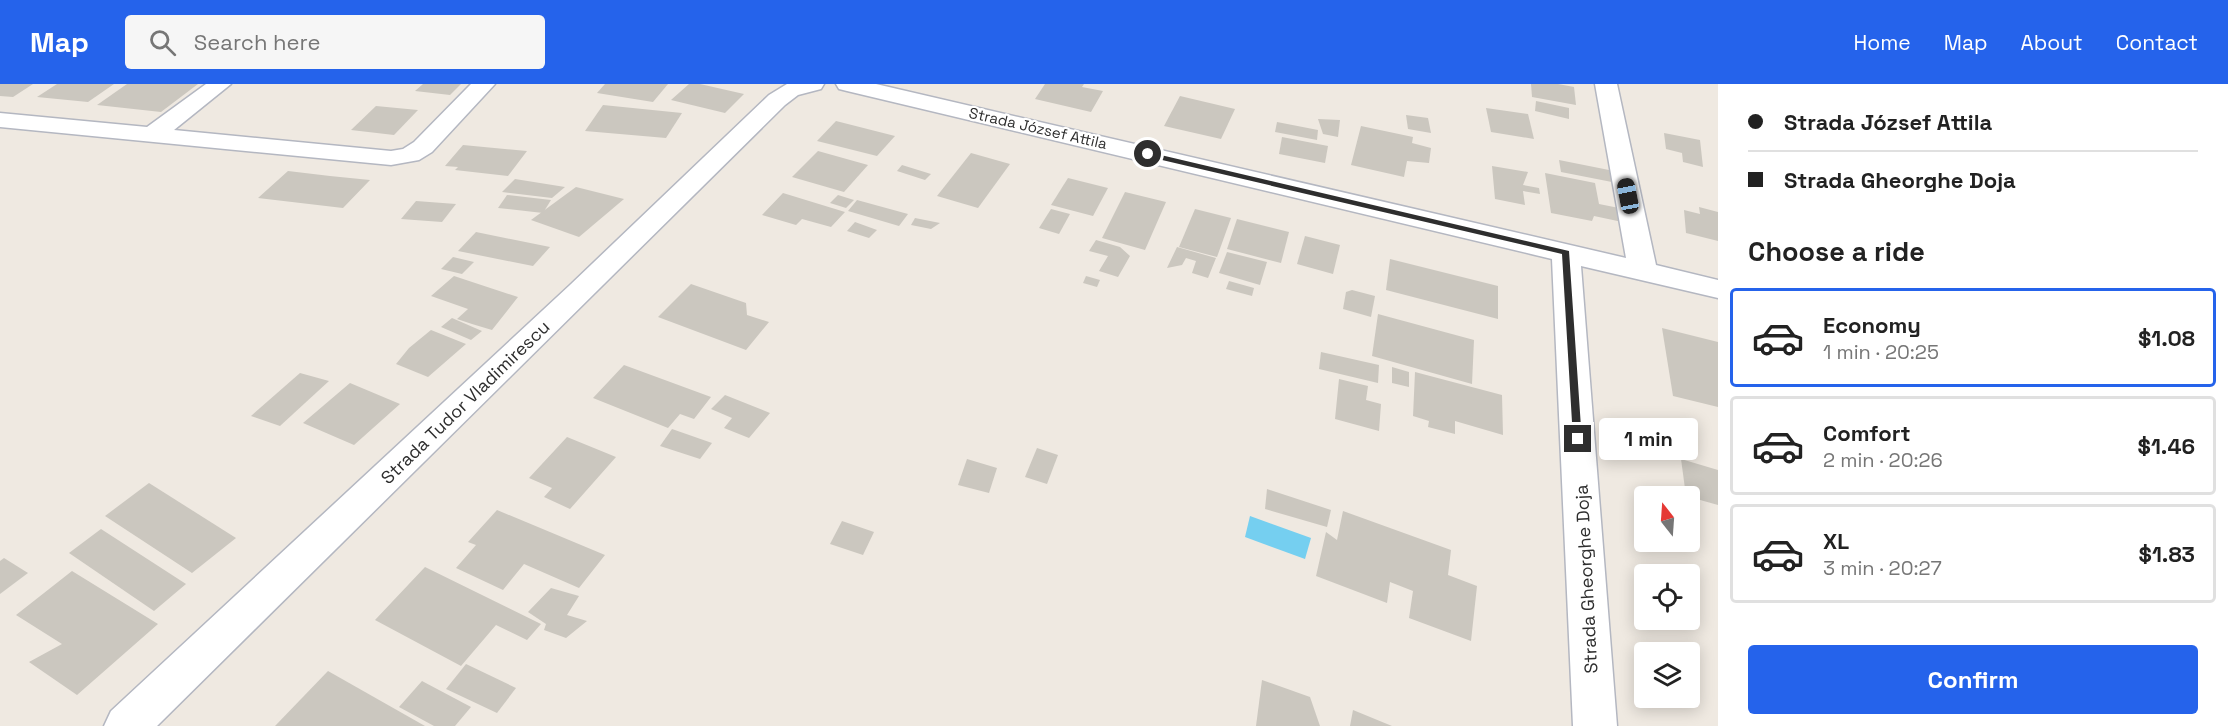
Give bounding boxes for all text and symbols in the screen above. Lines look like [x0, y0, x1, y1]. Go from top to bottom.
search box [125, 15, 545, 69]
text: Map [30, 24, 89, 60]
icon: search [146, 26, 179, 59]
text: Search here [194, 28, 321, 56]
text: Home [1853, 29, 1911, 56]
text: Map [1944, 29, 1988, 56]
text: About [2021, 29, 2083, 56]
text: Contact [2116, 29, 2198, 56]
street label: Strada József Attila [967, 103, 1109, 153]
text: Strada József Attila [1784, 108, 1992, 136]
route start [1134, 140, 1161, 167]
text: Strada Gheorghe Doja [1784, 166, 2016, 194]
car [1616, 177, 1640, 215]
text: Choose a ride [1748, 234, 1925, 269]
icon: car [1751, 311, 1805, 365]
text: Economy [1823, 311, 1921, 339]
street label: Strada Tudor Vladimirescu [376, 315, 554, 489]
text: $1.08 [2138, 324, 2195, 352]
text: 1 min · 20:25 [1823, 339, 1939, 365]
callout: 1 min [1599, 418, 1698, 460]
icon: car [1751, 419, 1805, 473]
text: Comfort [1823, 419, 1911, 447]
route end [1564, 425, 1591, 452]
text: 1 min [1624, 426, 1673, 452]
text: $1.46 [2138, 432, 2195, 460]
text: 2 min · 20:26 [1823, 447, 1943, 473]
street label: Strada Gheorghe Doja [1570, 484, 1602, 674]
north arrow [1634, 486, 1700, 552]
map controls [1634, 486, 1700, 708]
icon: car [1751, 527, 1805, 581]
text: XL [1823, 527, 1849, 555]
text: $1.83 [2139, 540, 2195, 568]
text: 3 min · 20:27 [1823, 555, 1942, 581]
button: locate [1634, 564, 1700, 630]
button: layers [1634, 642, 1700, 708]
button: Confirm [1748, 645, 2198, 714]

